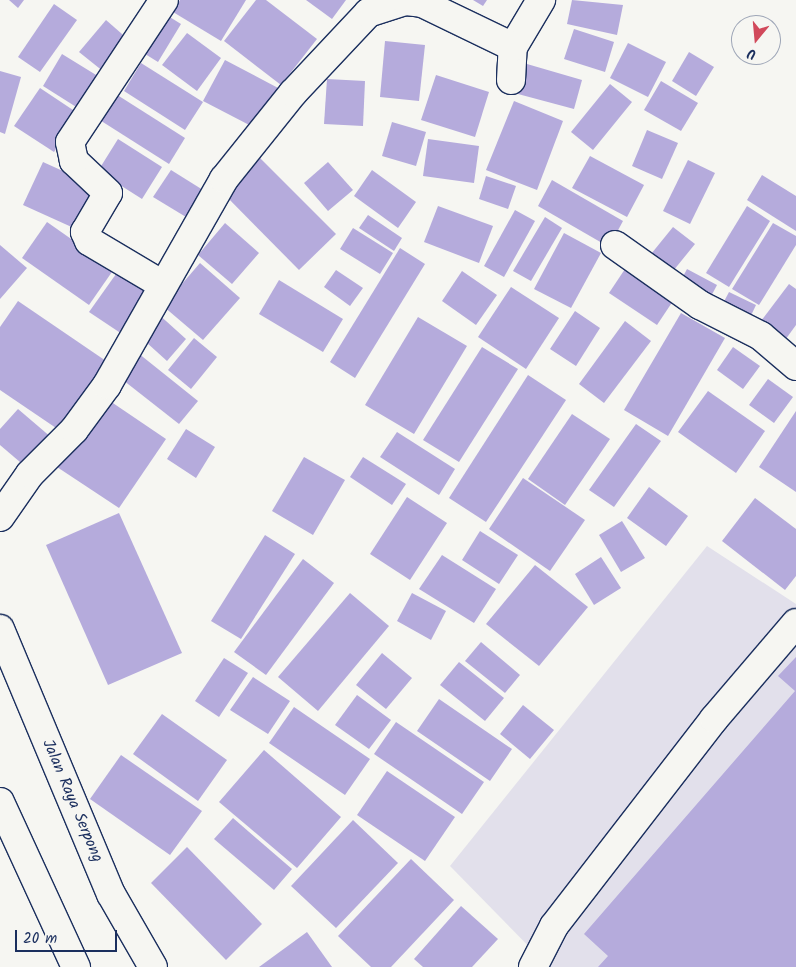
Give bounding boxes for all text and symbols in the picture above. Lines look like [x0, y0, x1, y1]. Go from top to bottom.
north arrow [731, 15, 781, 65]
text: U [745, 42, 759, 65]
street label: Jalan Raya Serpong [37, 737, 107, 865]
scale bar [18, 920, 120, 952]
text: 20 m [23, 927, 57, 951]

